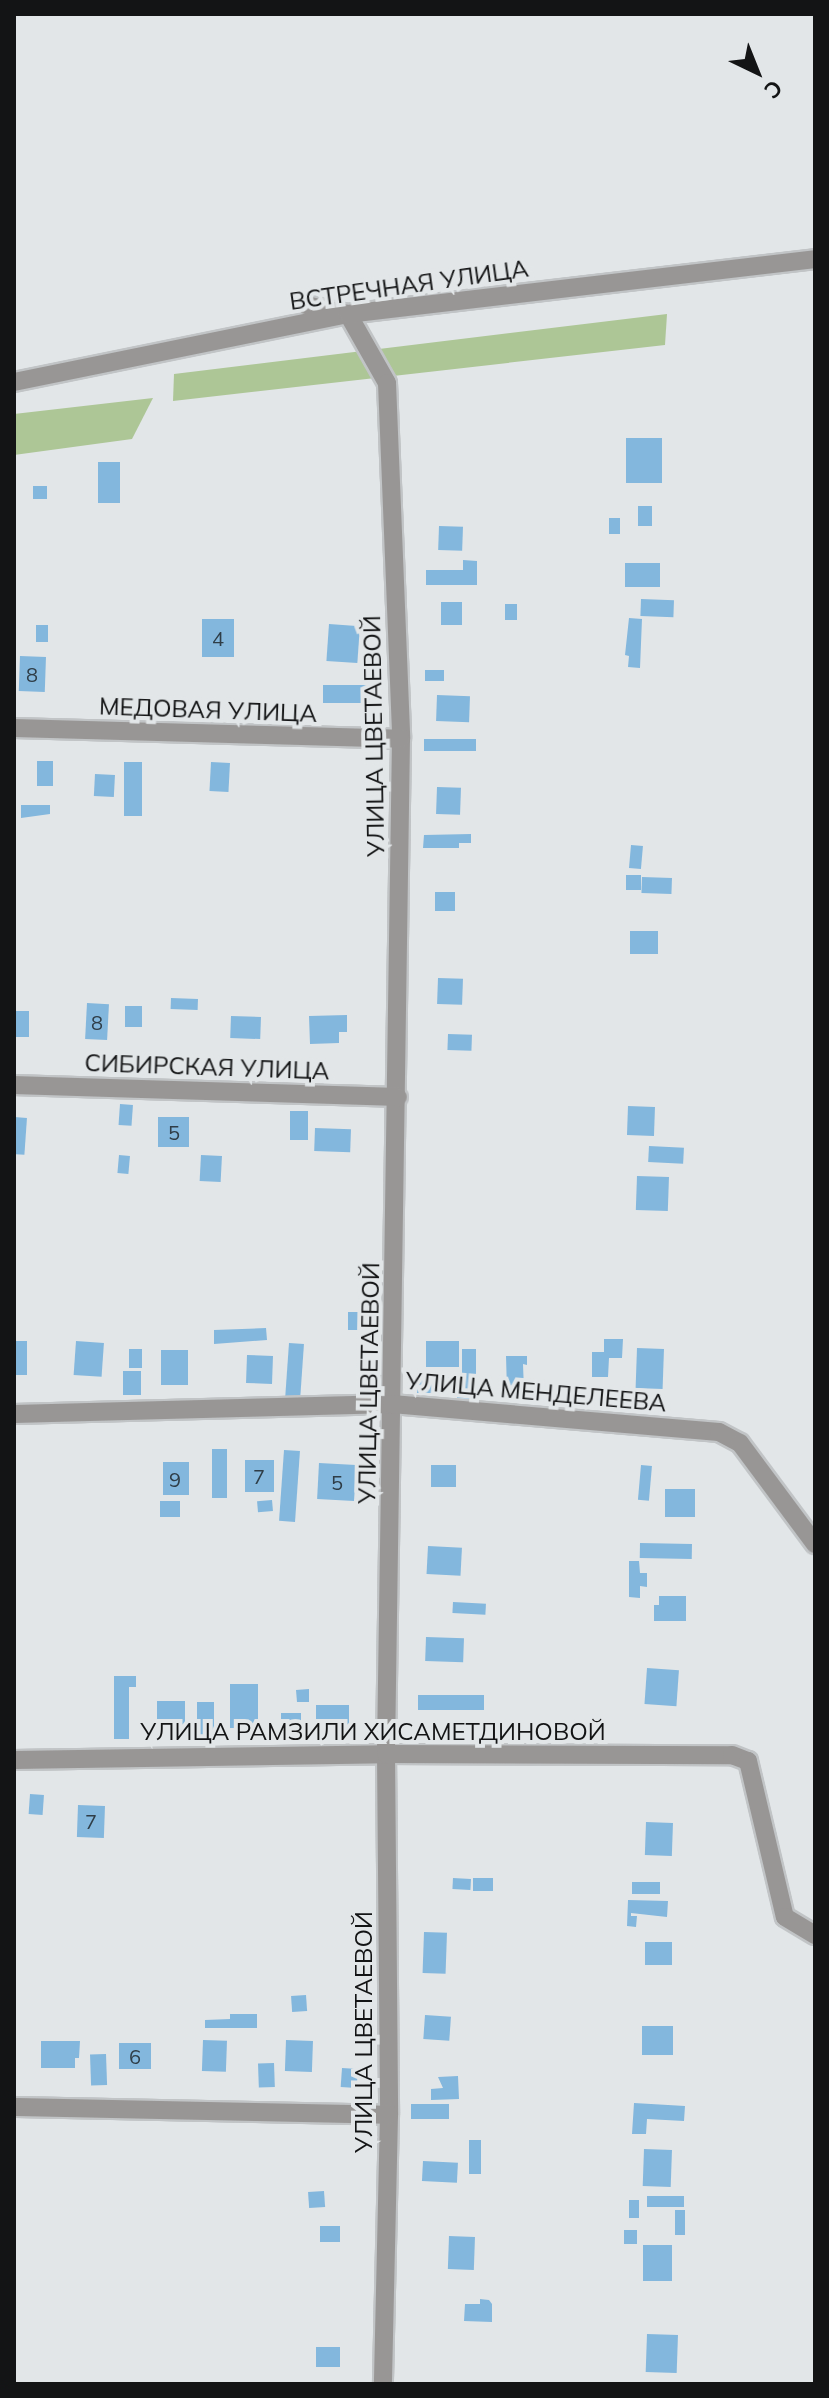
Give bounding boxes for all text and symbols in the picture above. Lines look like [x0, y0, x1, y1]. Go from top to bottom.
north arrow [717, 32, 797, 112]
text: С [758, 74, 788, 105]
street label: ВСТРЕЧНАЯ УЛИЦА [288, 254, 530, 316]
street label: УЛИЦА ЦВЕТАЕВОЙ [357, 615, 391, 857]
house number: 4 [212, 626, 224, 650]
house number: 8 [26, 662, 38, 686]
street label: МЕДОВАЯ УЛИЦА [99, 692, 317, 728]
house number: 8 [91, 1010, 103, 1034]
street label: СИБИРСКАЯ УЛИЦА [84, 1048, 330, 1086]
house number: 5 [168, 1120, 180, 1144]
street label: УЛИЦА ЦВЕТАЕВОЙ [352, 1262, 386, 1504]
street label: УЛИЦА МЕНДЕЛЕЕВА [404, 1366, 668, 1418]
house number: 7 [253, 1464, 265, 1488]
house number: 9 [169, 1467, 181, 1491]
house number: 5 [331, 1470, 343, 1494]
street label: УЛИЦА РАМЗИЛИ ХИСАМЕТДИНОВОЙ [140, 1718, 606, 1746]
house number: 7 [85, 1809, 97, 1833]
street label: УЛИЦА ЦВЕТАЕВОЙ [350, 1911, 378, 2153]
house number: 6 [129, 2044, 141, 2068]

